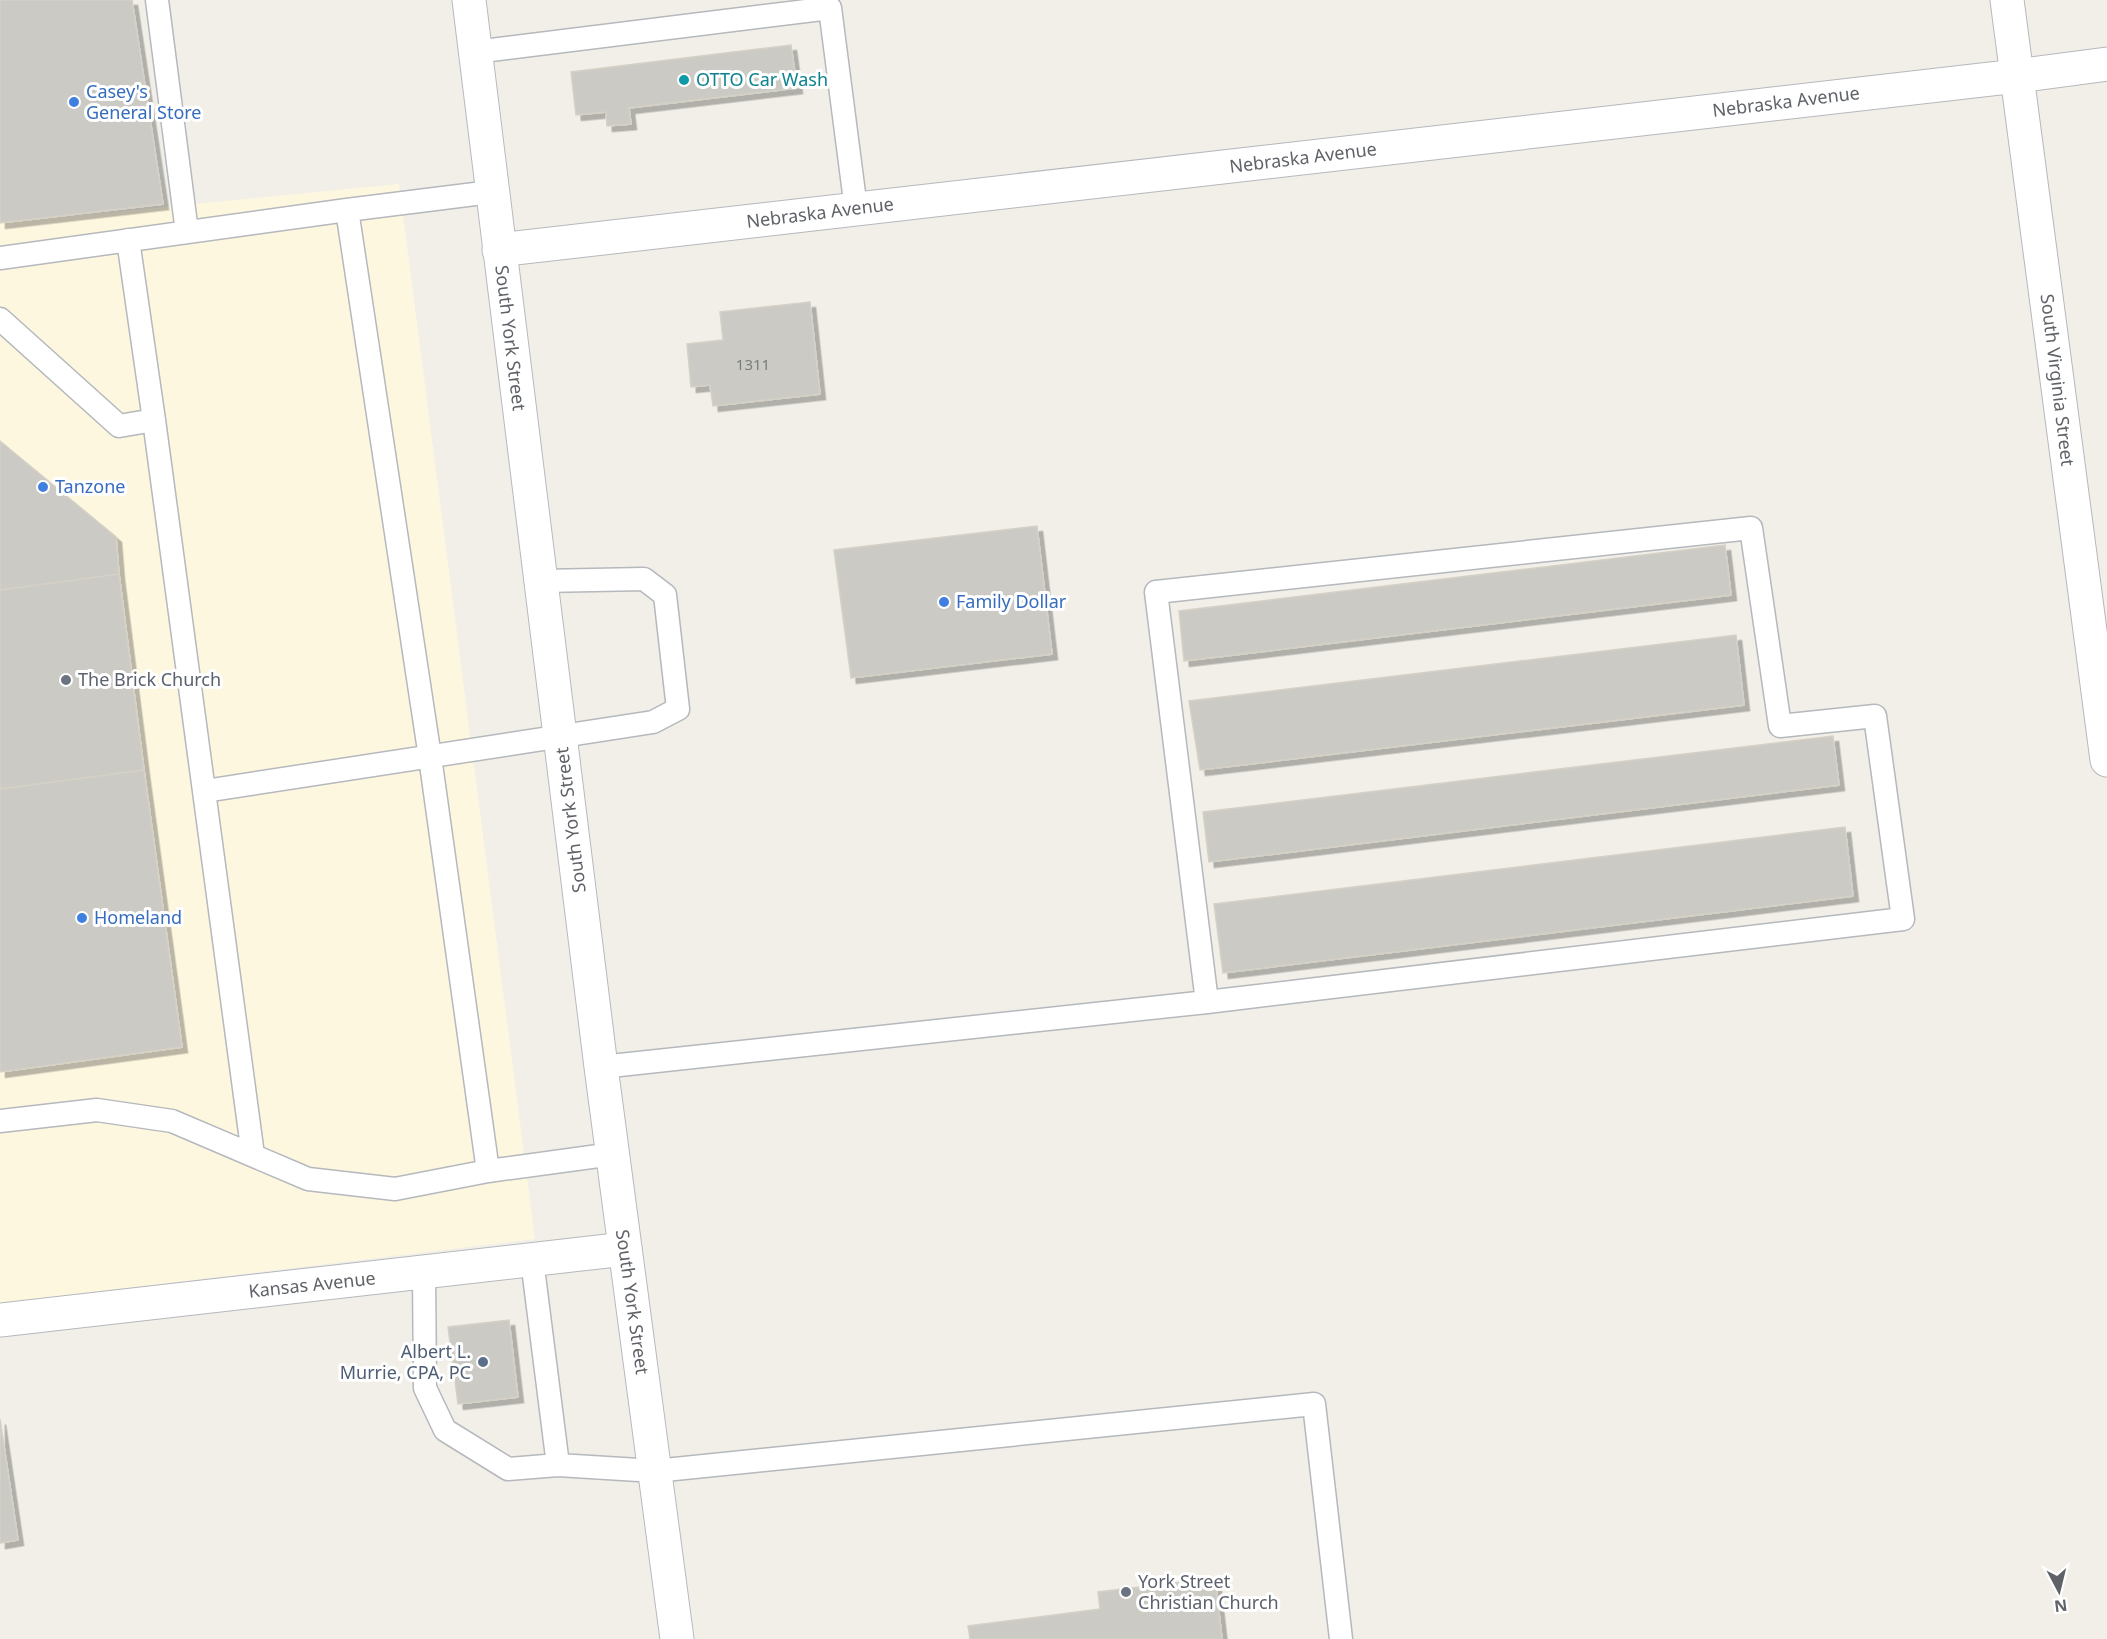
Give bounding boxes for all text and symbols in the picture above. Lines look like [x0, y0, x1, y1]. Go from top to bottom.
place label: OTTO Car Wash [696, 67, 828, 91]
marker: OTTO Car Wash [677, 73, 691, 87]
place label: Casey's General Store [86, 79, 202, 124]
street label: Nebraska Avenue [1711, 80, 1861, 122]
marker: Casey's General Store [67, 95, 81, 109]
street label: Nebraska Avenue [1228, 136, 1378, 178]
street label: Nebraska Avenue [745, 191, 895, 233]
street label: South York Street [490, 264, 532, 412]
street label: South Virginia Street [2036, 292, 2081, 468]
house number: 1311 [736, 354, 770, 374]
place label: Tanzone [55, 474, 125, 498]
marker: Tanzone [36, 480, 50, 494]
place label: Family Dollar [956, 589, 1067, 613]
marker: Family Dollar [937, 595, 951, 609]
place label: The Brick Church [78, 667, 221, 691]
marker: The Brick Church [59, 673, 73, 687]
street label: South York Street [549, 746, 591, 894]
place label: Homeland [94, 905, 182, 929]
marker: Homeland [75, 911, 89, 925]
street label: South York Street [611, 1228, 655, 1376]
street label: Kansas Avenue [247, 1265, 377, 1303]
place label: Albert L. Murrie, CPA, PC [340, 1339, 471, 1384]
marker: Albert L. Murrie, CPA, PC [476, 1355, 490, 1369]
north arrow [2029, 1561, 2089, 1621]
place label: York Street Christian Church [1138, 1569, 1279, 1614]
marker: York Street Christian Church [1119, 1585, 1133, 1599]
text: N [2053, 1594, 2069, 1618]

